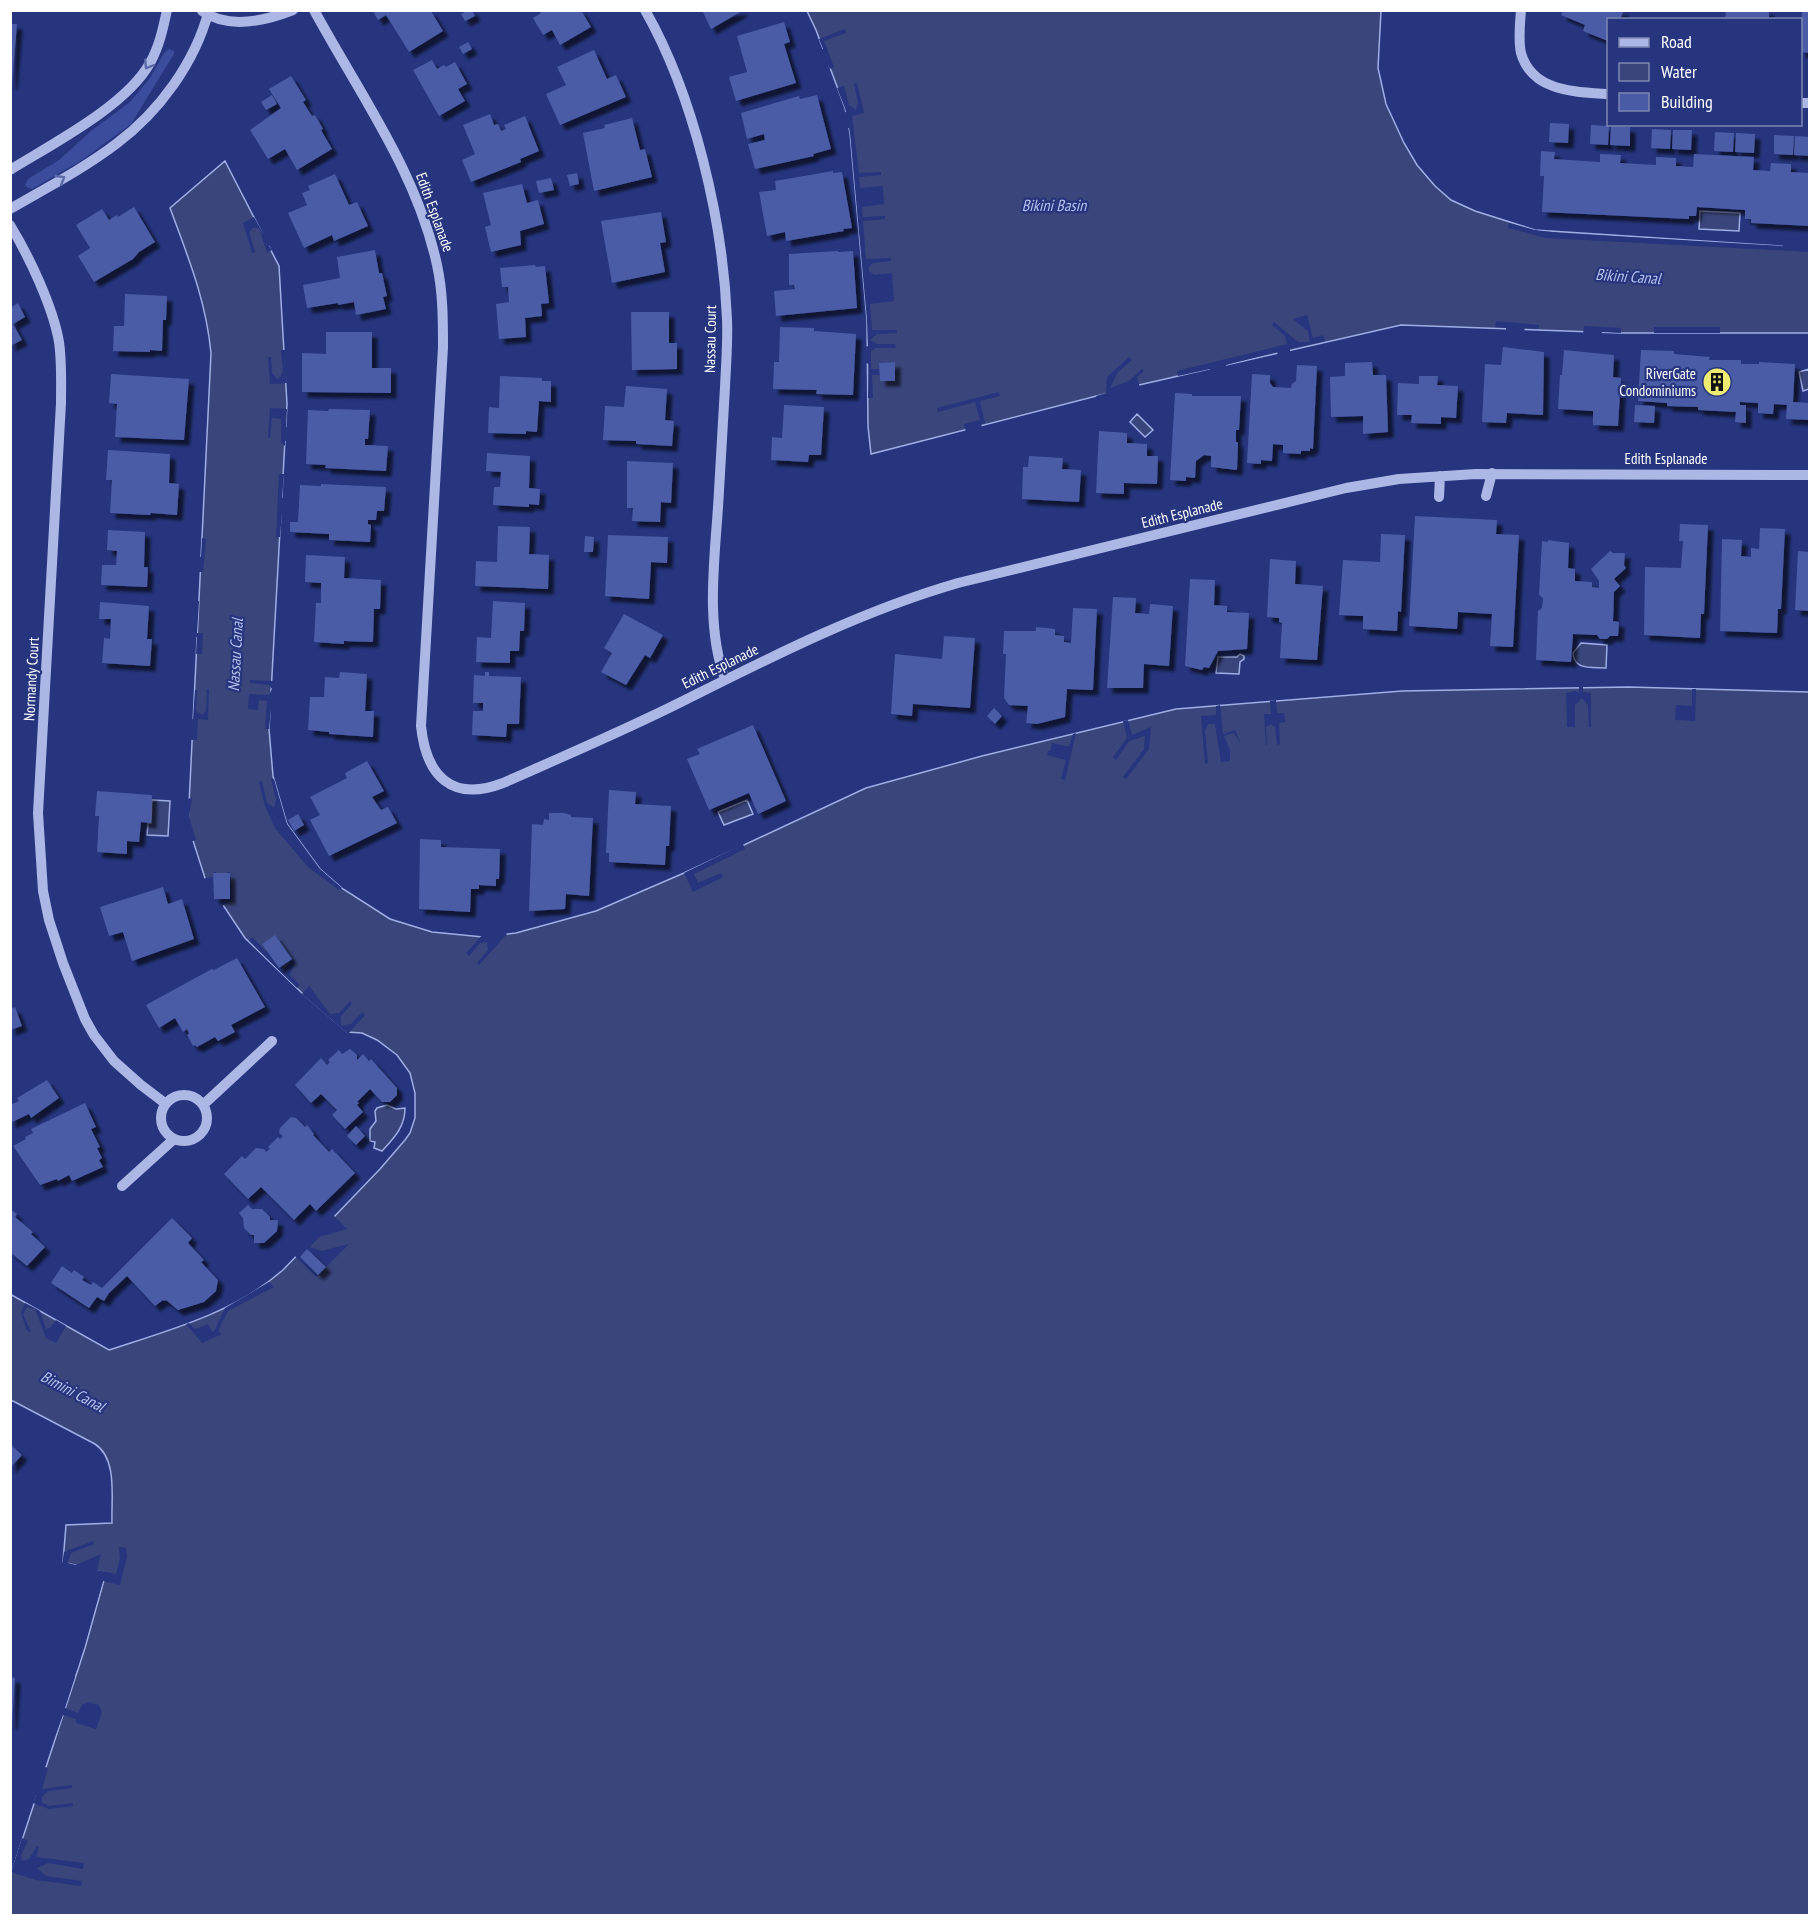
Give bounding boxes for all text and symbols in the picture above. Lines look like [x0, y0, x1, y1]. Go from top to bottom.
legend [1607, 18, 1802, 126]
text: Road [1661, 30, 1692, 53]
one-way arrow [143, 59, 155, 69]
text: Water [1661, 60, 1697, 83]
text: Building [1661, 90, 1713, 113]
street label: Edith Esplanade [412, 170, 458, 254]
one-way arrow [55, 175, 65, 186]
water label: Bikini Basin [1022, 195, 1087, 215]
water label: Bikini Canal [1595, 264, 1663, 288]
street label: Nassau Court [700, 305, 720, 373]
place label: RiverGate Condominiums [1619, 364, 1696, 400]
building icon: RiverGate Condominiums [1701, 366, 1733, 398]
street label: Edith Esplanade [1625, 449, 1707, 468]
street label: Edith Esplanade [1139, 494, 1225, 532]
water label: Nassau Canal [223, 617, 247, 692]
street label: Normandy Court [19, 637, 43, 721]
street label: Edith Esplanade [679, 639, 761, 693]
water label: Bimini Canal [38, 1366, 109, 1417]

